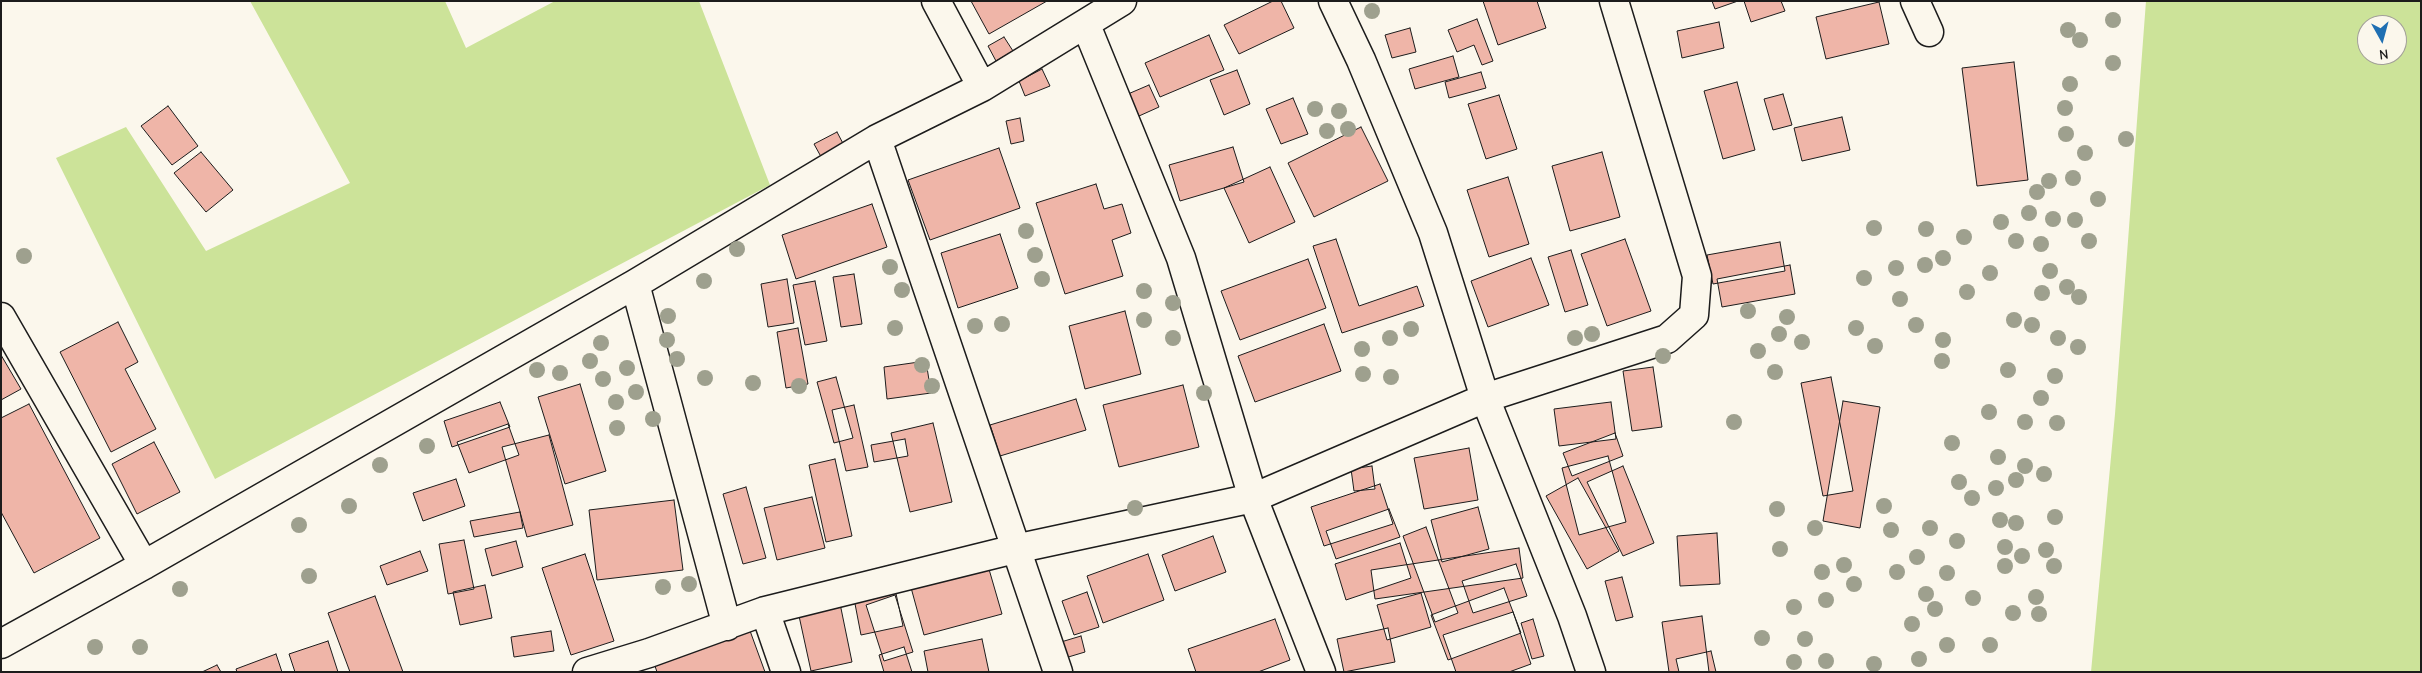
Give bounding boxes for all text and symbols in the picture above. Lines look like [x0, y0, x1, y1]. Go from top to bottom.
north arrow [2357, 15, 2407, 65]
text: N [2378, 45, 2389, 63]

